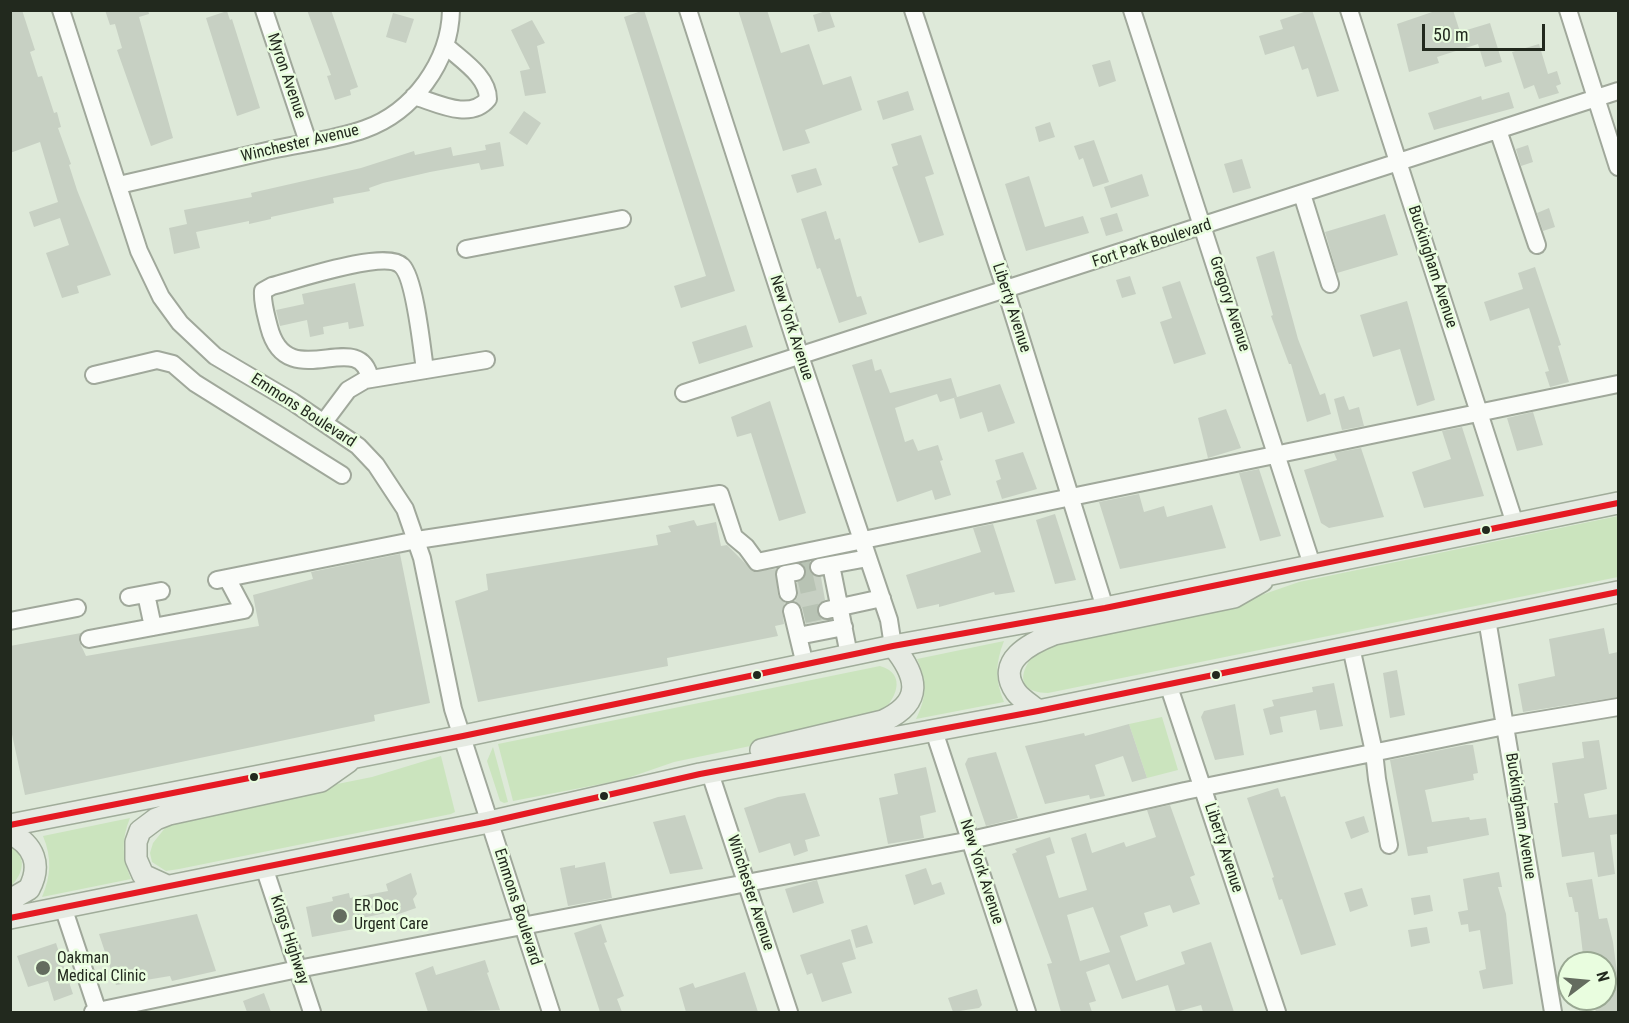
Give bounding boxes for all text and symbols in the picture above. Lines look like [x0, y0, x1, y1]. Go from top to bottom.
scale bar [1425, 12, 1548, 50]
text: 50 m [1433, 24, 1468, 45]
street label: Myron Avenue [262, 31, 310, 121]
street label: Winchester Avenue [239, 121, 361, 167]
street label: Buckingham Avenue [1403, 203, 1461, 331]
street label: Fort Park Boulevard [1090, 216, 1214, 272]
street label: Gregory Avenue [1205, 254, 1253, 354]
street label: Liberty Avenue [987, 261, 1035, 355]
street label: New York Avenue [765, 273, 817, 383]
street label: Emmons Boulevard [247, 370, 359, 452]
unlabelled marker [1480, 524, 1492, 536]
unlabelled marker [751, 669, 763, 681]
unlabelled marker [1210, 669, 1222, 681]
street label: Buckingham Avenue [1501, 752, 1539, 880]
unlabelled marker [248, 771, 260, 783]
unlabelled marker [598, 790, 610, 802]
street label: Liberty Avenue [1199, 801, 1247, 895]
street label: New York Avenue [955, 817, 1007, 927]
street label: Winchester Avenue [722, 833, 778, 953]
street label: Emmons Boulevard [489, 846, 545, 968]
street label: Kings Highway [266, 893, 312, 987]
place label: ER Doc Urgent Care [354, 897, 428, 935]
marker: ER Doc Urgent Care [331, 907, 349, 925]
place label: Oakman Medical Clinic [57, 949, 146, 987]
north arrow [1557, 951, 1617, 1011]
marker: Oakman Medical Clinic [34, 959, 52, 977]
text: N [1592, 969, 1613, 984]

